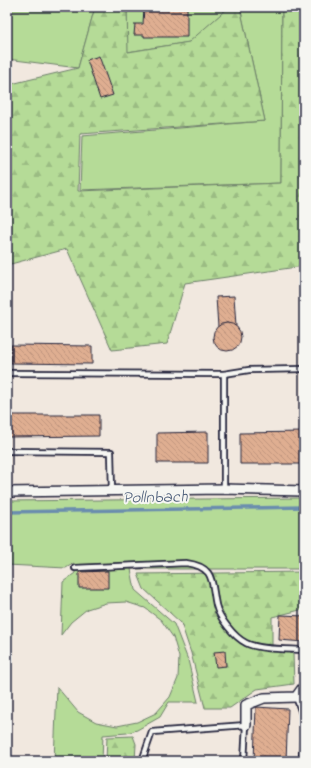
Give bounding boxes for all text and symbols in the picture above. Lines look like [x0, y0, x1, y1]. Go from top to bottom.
water label: Pollnbach [122, 484, 189, 511]

